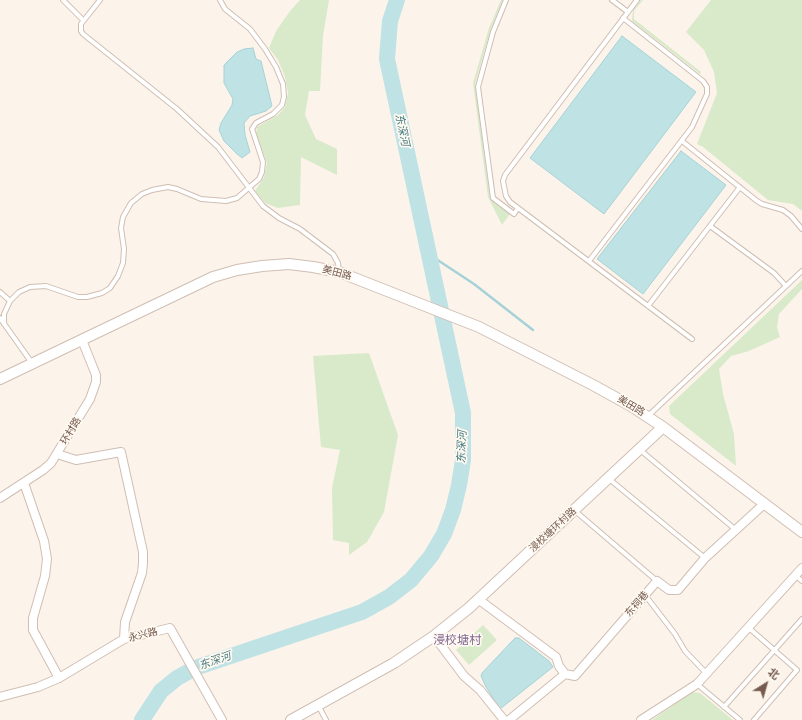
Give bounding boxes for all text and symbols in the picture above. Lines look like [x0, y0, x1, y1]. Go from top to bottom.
water label: 东深河 [392, 112, 412, 148]
street label: 美田路 [321, 263, 353, 283]
street label: 美田路 [615, 393, 647, 419]
street label: 环村路 [58, 415, 84, 447]
water label: 东深河 [455, 430, 469, 464]
street label: 浸校塘环村路 [527, 505, 579, 555]
street label: 东祠巷 [623, 589, 651, 619]
street label: 永兴路 [127, 626, 159, 644]
district label: 浸校塘村 [433, 633, 481, 647]
water label: 东深河 [197, 649, 233, 673]
north arrow [746, 664, 786, 704]
text: 北 [765, 666, 782, 683]

